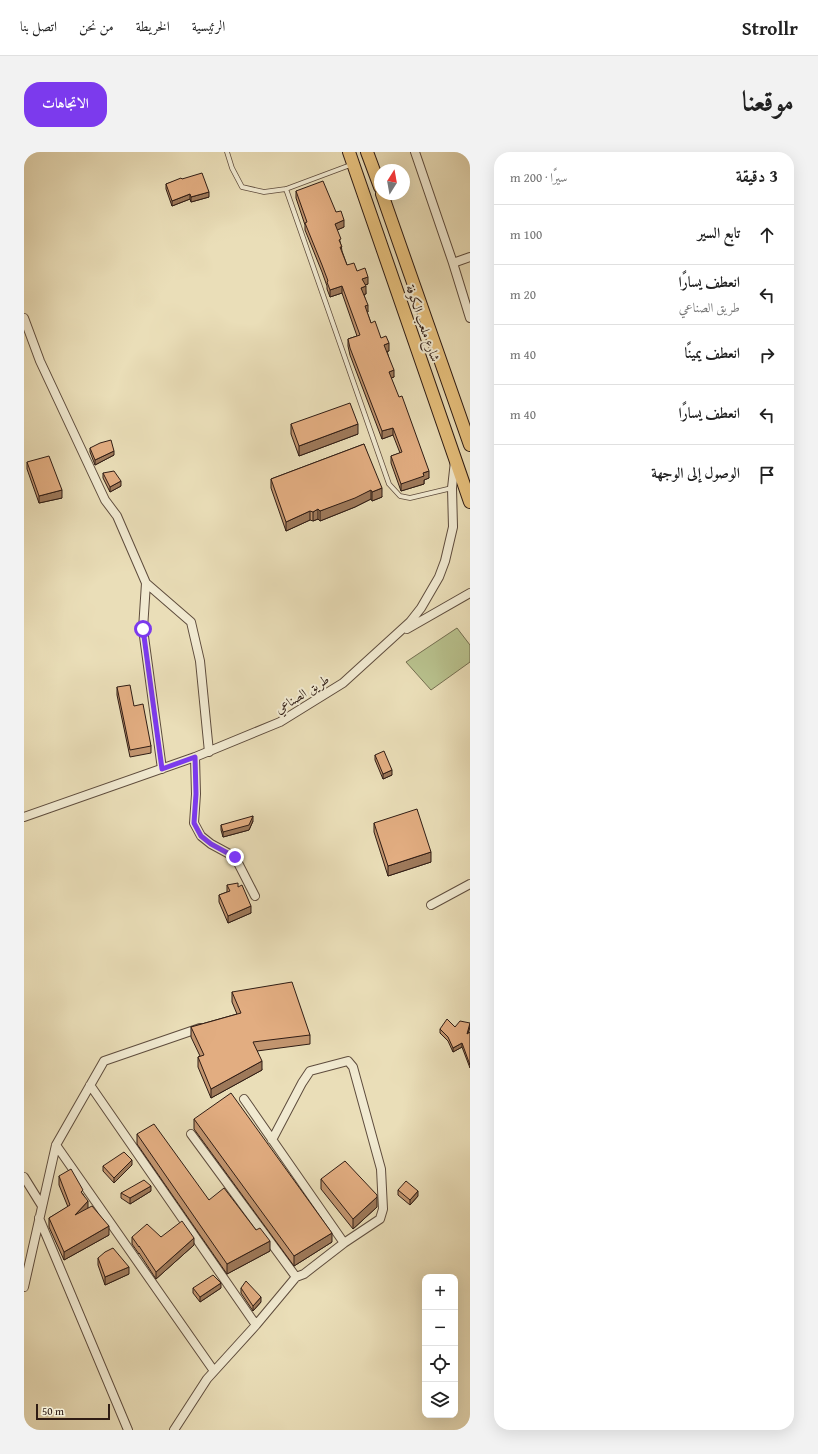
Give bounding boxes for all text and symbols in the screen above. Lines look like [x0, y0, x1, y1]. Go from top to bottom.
text: Strollr [742, 14, 798, 42]
text: اتصل بنا [20, 16, 57, 36]
text: من نحن [79, 16, 114, 36]
text: الخريطة [136, 16, 170, 36]
text: الرئيسية [192, 16, 225, 36]
text: موقعنا [742, 80, 794, 121]
button: الاتجاهات [24, 82, 107, 127]
text: 3 دقيقة [736, 163, 778, 188]
north arrow [374, 164, 410, 200]
text: سيرًا · 200 m [510, 168, 568, 187]
text: تابع السير [698, 222, 740, 243]
icon: ahead [756, 224, 778, 246]
text: 100 m [510, 225, 542, 244]
text: انعطف يسارًا [678, 271, 740, 292]
street label: شارع ملعب الكوفة [399, 282, 445, 365]
icon: left [756, 284, 778, 306]
text: 20 m [510, 285, 536, 304]
text: طريق الصناعي [679, 298, 740, 317]
text: انعطف يمينًا [684, 342, 740, 363]
icon: right [756, 344, 778, 366]
text: 40 m [510, 345, 536, 364]
text: انعطف يسارًا [678, 402, 740, 423]
icon: left [756, 404, 778, 426]
text: 40 m [510, 405, 536, 424]
text: الوصول إلى الوجهة [651, 462, 740, 483]
icon: arrive [756, 464, 778, 486]
route start [134, 620, 152, 638]
street label: طريق الصناعي [271, 670, 334, 720]
route end [226, 848, 244, 866]
map controls [422, 1274, 458, 1418]
button: + [422, 1274, 458, 1310]
button: − [422, 1310, 458, 1346]
button: locate [422, 1346, 458, 1382]
button: layers [422, 1382, 458, 1418]
scale bar [36, 1402, 110, 1421]
text: 50 m [42, 1403, 64, 1419]

